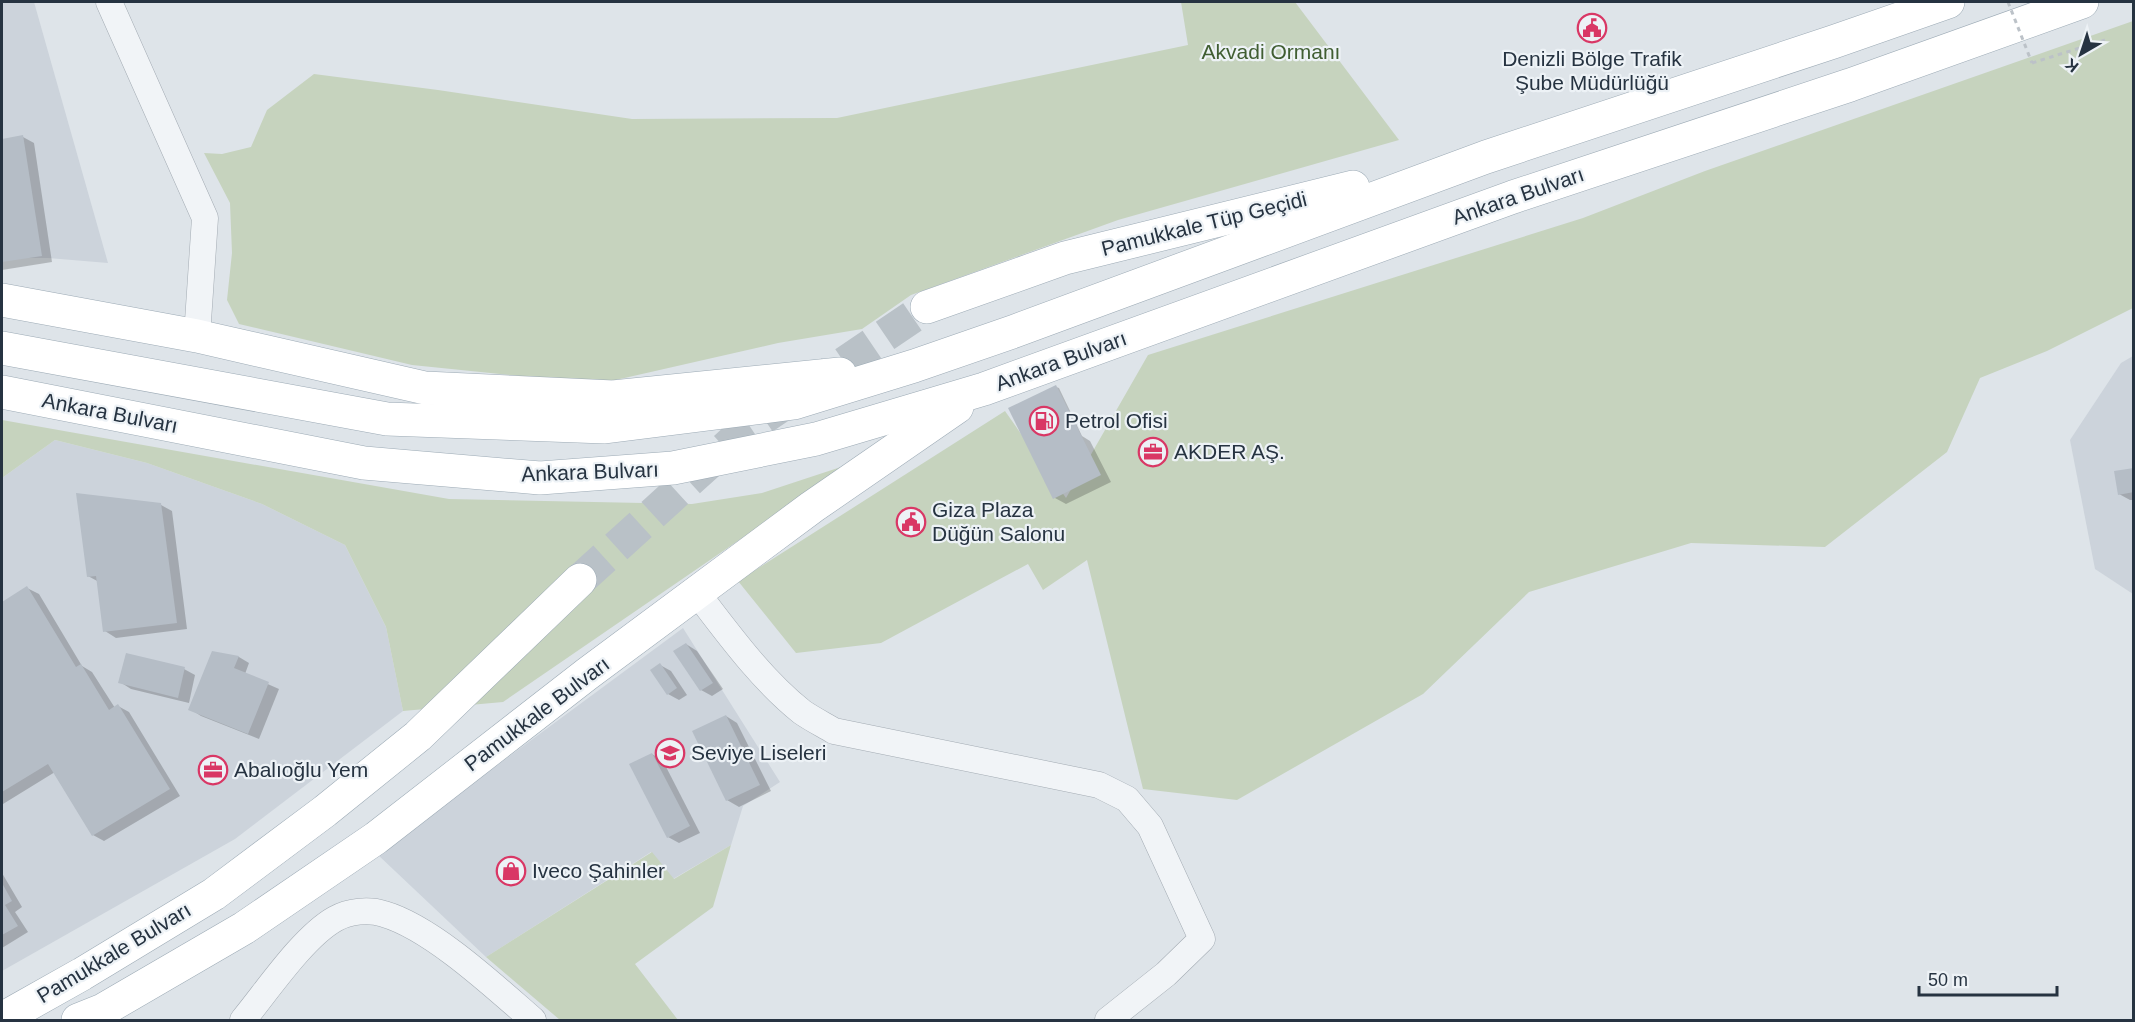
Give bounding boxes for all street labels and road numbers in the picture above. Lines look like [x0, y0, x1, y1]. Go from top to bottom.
street label: Ankara Bulvarı [1449, 162, 1587, 229]
street label: Pamukkale Tüp Geçidi [1099, 187, 1309, 260]
street label: Ankara Bulvarı [992, 326, 1129, 395]
street label: Ankara Bulvarı [40, 388, 180, 437]
street label: Ankara Bulvarı [521, 458, 659, 485]
street label: Pamukkale Bulvarı [460, 652, 614, 775]
street label: Pamukkale Bulvarı [33, 898, 195, 1008]

